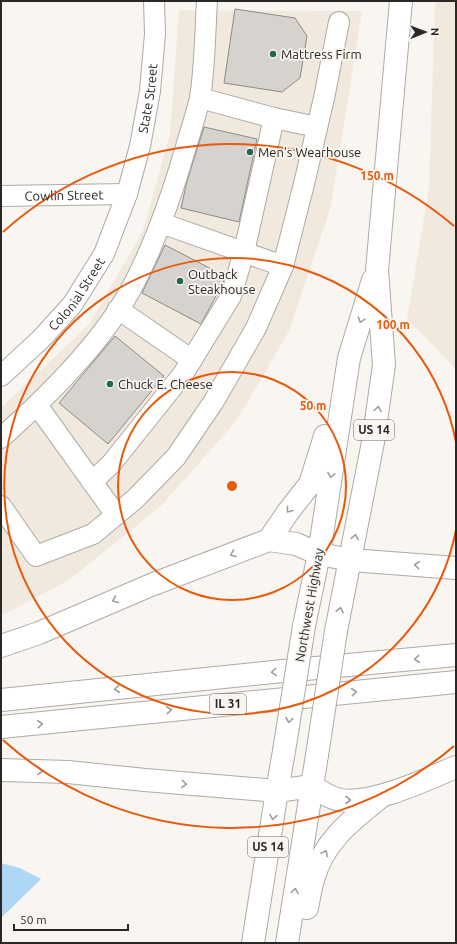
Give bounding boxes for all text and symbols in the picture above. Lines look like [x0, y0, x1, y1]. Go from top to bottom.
north arrow [405, 12, 445, 52]
text: N [429, 28, 441, 36]
place label: Mattress Firm [281, 47, 362, 61]
marker: Mattress Firm [268, 49, 278, 59]
street label: State Street [135, 63, 159, 134]
place label: Men's Wearhouse [258, 145, 361, 159]
marker: Men's Wearhouse [245, 147, 255, 157]
text: 150 m [360, 169, 394, 182]
street label: Cowlin Street [24, 187, 104, 203]
street label: Colonial Street [45, 255, 107, 333]
place label: Outback Steakhouse [188, 267, 256, 296]
marker: Outback Steakhouse [175, 276, 185, 286]
one-way arrow [357, 316, 366, 323]
text: 100 m [376, 318, 410, 331]
place label: Chuck E. Cheese [118, 377, 213, 391]
marker: Chuck E. Cheese [105, 379, 115, 389]
text: 50 m [300, 399, 326, 412]
one-way arrow [373, 406, 382, 412]
road number: US 14 [354, 420, 394, 440]
one-way arrow [327, 472, 336, 478]
centre of rings [225, 479, 239, 493]
one-way arrow [287, 506, 294, 513]
one-way arrow [350, 534, 359, 540]
street label: Northwest Highway [292, 547, 326, 663]
one-way arrow [230, 550, 237, 558]
one-way arrow [414, 561, 420, 570]
one-way arrow [112, 596, 119, 604]
one-way arrow [336, 607, 344, 613]
one-way arrow [414, 654, 420, 663]
one-way arrow [271, 668, 277, 677]
one-way arrow [114, 684, 120, 693]
one-way arrow [351, 688, 357, 697]
road number: IL 31 [210, 694, 246, 714]
one-way arrow [166, 706, 172, 715]
one-way arrow [285, 717, 294, 723]
one-way arrow [37, 719, 43, 728]
one-way arrow [37, 767, 43, 775]
one-way arrow [181, 779, 187, 788]
one-way arrow [345, 796, 351, 804]
one-way arrow [269, 813, 277, 820]
road number: US 14 [248, 837, 288, 857]
one-way arrow [320, 850, 328, 857]
one-way arrow [291, 888, 299, 894]
scale bar [14, 906, 128, 932]
text: 50 m [20, 913, 47, 926]

